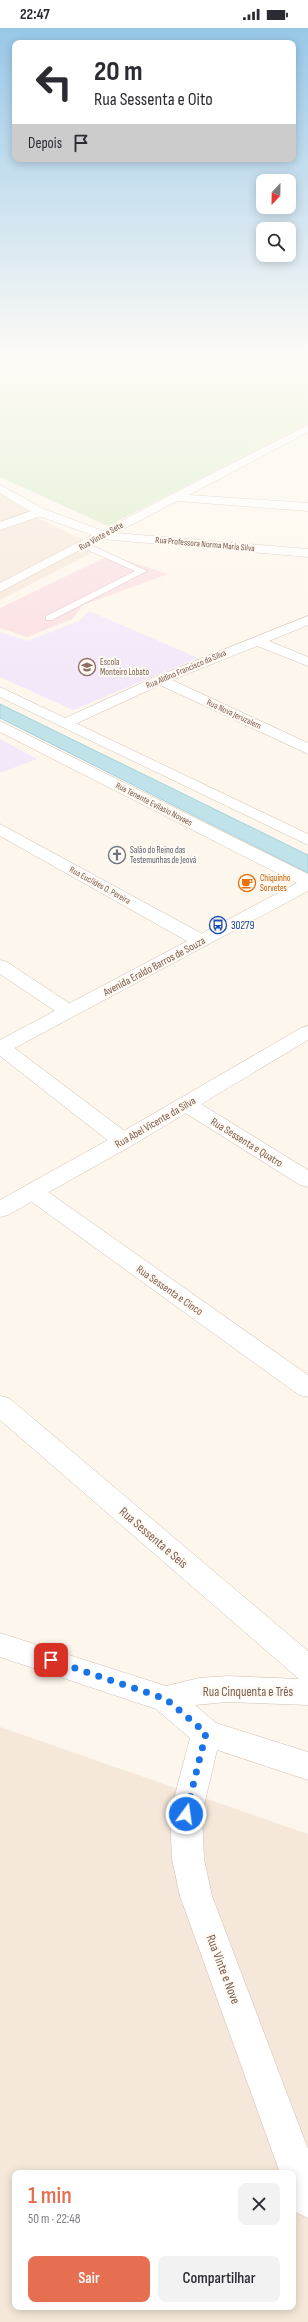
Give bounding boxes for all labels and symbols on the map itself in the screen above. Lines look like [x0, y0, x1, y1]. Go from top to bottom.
north arrow [256, 174, 296, 214]
street label: Rua Vinte e Sete [77, 520, 126, 553]
street label: Rua Professora Norma Maria Silva [155, 535, 255, 554]
street label: Rua Aldino Francisco da Silva [144, 648, 228, 691]
school or university icon: Escola Monteiro Lobato [77, 657, 97, 677]
place label: Escola Monteiro Lobato [100, 657, 149, 678]
street label: Rua Nova Jeruzalem [205, 697, 263, 732]
street label: Rua Tenente Evilasio Novaes [114, 780, 194, 829]
church icon: Salão do Reino das Testemunhas de Jeová [107, 845, 127, 865]
place label: Salão do Reino das Testemunhas de Jeová [130, 845, 196, 866]
street label: Rua Euclides O. Pereira [67, 864, 132, 907]
cafe icon: Chiquinho Sorvetes [237, 873, 257, 893]
place label: Chiquinho Sorvetes [260, 873, 291, 894]
bus stop icon: 30279 [208, 915, 228, 935]
place label: 30279 [231, 919, 254, 932]
street label: Avenida Eraldo Barros de Souza [100, 934, 207, 999]
street label: Rua Abel Vicente da Silva [113, 1094, 198, 1151]
street label: Rua Sessenta e Quatro [208, 1115, 285, 1170]
street label: Rua Sessenta e Cinco [134, 1263, 206, 1318]
street label: Rua Sessenta e Seis [116, 1504, 191, 1572]
pin [34, 1643, 68, 1677]
street label: Rua Cinquenta e Três [203, 1684, 294, 1700]
position arrow [165, 1793, 207, 1835]
street label: Rua Vinte e Nove [203, 1932, 244, 2006]

